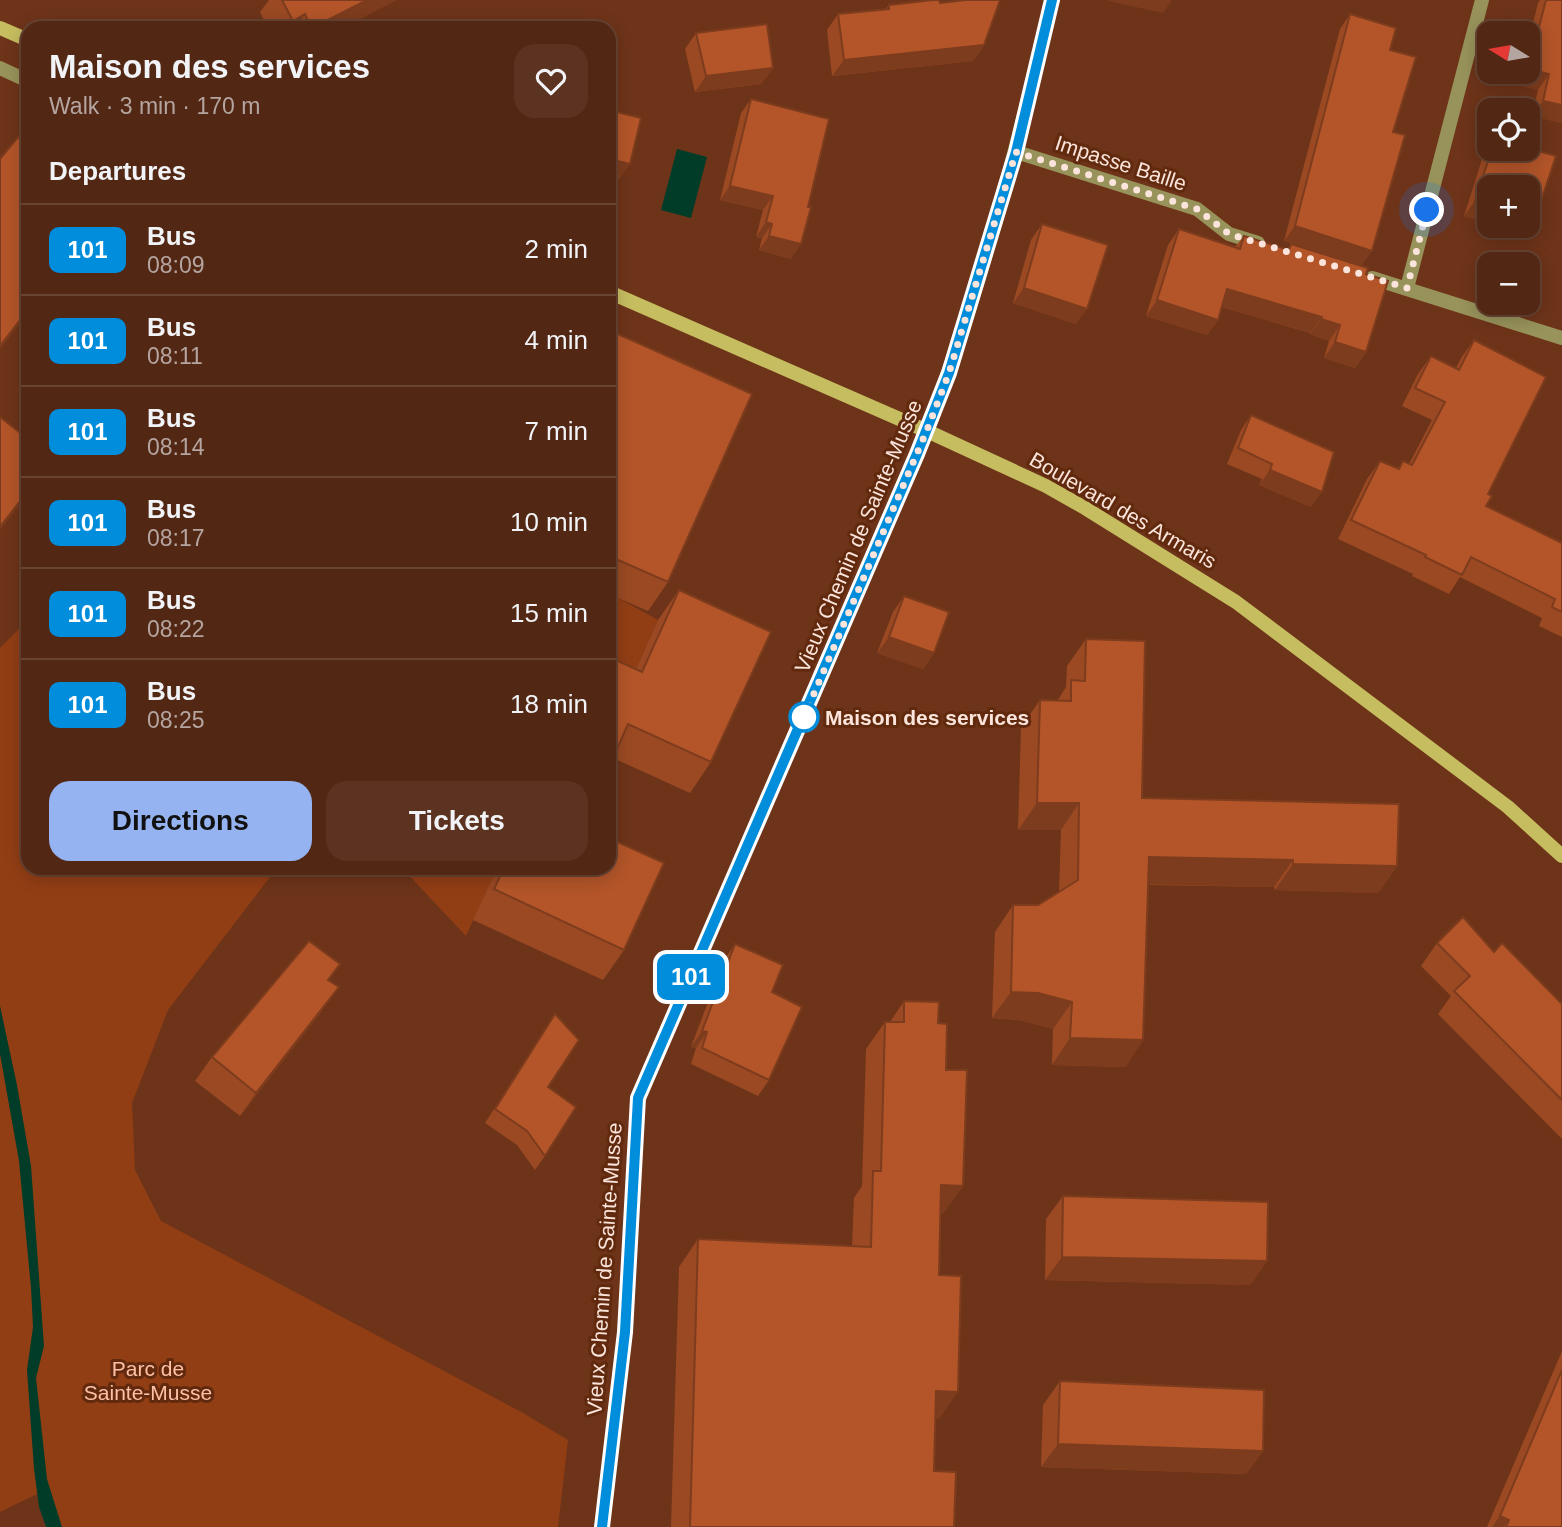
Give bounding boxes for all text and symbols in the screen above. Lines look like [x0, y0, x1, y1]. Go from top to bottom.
north arrow [1477, 21, 1540, 84]
map controls [1477, 21, 1540, 315]
button: heart [514, 44, 588, 118]
text: Maison des services [49, 48, 370, 85]
text: Walk · 3 min · 170 m [49, 93, 260, 119]
button: locate [1477, 98, 1540, 161]
street label: Impasse Baille [1053, 131, 1189, 195]
text: Departures [49, 156, 186, 186]
button: + [1477, 175, 1540, 238]
your location [1409, 192, 1444, 227]
text: Bus [147, 221, 196, 251]
text: 2 min [524, 234, 588, 264]
text: 101 [67, 236, 108, 263]
text: 08:09 [147, 252, 205, 278]
button: − [1477, 252, 1540, 315]
text: Bus [147, 312, 196, 342]
text: 4 min [524, 325, 588, 355]
text: 101 [67, 327, 108, 354]
text: 08:11 [147, 343, 203, 369]
street label: Vieux Chemin de Sainte-Musse [790, 396, 926, 676]
text: Bus [147, 403, 196, 433]
text: 7 min [524, 416, 588, 446]
text: 101 [67, 418, 108, 445]
text: 08:14 [147, 434, 205, 460]
street label: Boulevard des Armaris [1026, 447, 1220, 573]
text: Bus [147, 494, 196, 524]
text: 10 min [510, 507, 588, 537]
text: 101 [67, 509, 108, 536]
text: 08:17 [147, 525, 205, 551]
text: Bus [147, 585, 196, 615]
text: 15 min [510, 598, 588, 628]
text: 101 [67, 600, 108, 627]
text: 08:22 [147, 616, 205, 642]
text: Bus [147, 676, 196, 706]
text: 18 min [510, 689, 588, 719]
text: 101 [67, 691, 108, 718]
marker: Maison des services [789, 702, 819, 732]
place label: Maison des services [825, 706, 1029, 729]
text: 08:25 [147, 707, 205, 733]
button: Directions [49, 781, 312, 861]
button: Tickets [326, 781, 588, 861]
line badge: 101 [651, 954, 731, 1000]
text: 101 [671, 963, 711, 990]
street label: Vieux Chemin de Sainte-Musse [582, 1122, 626, 1416]
park label: Parc de Sainte-Musse [84, 1357, 212, 1404]

